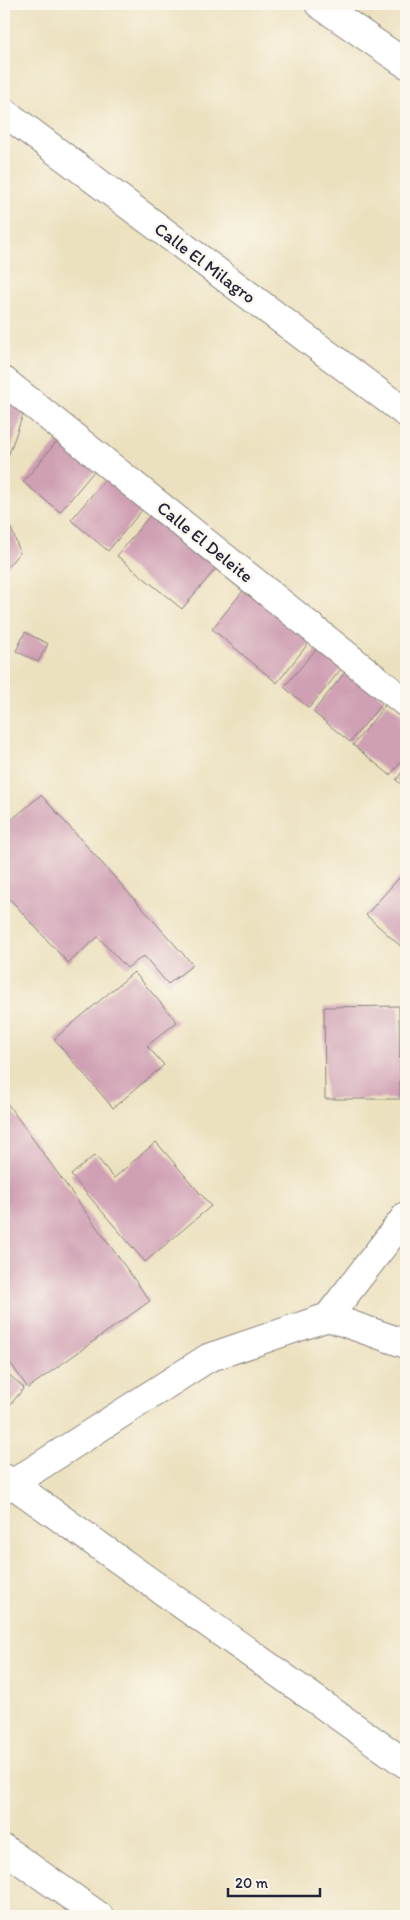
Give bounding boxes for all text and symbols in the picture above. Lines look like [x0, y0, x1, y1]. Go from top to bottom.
street label: Calle El Milagro [150, 218, 260, 308]
street label: Calle El Deleite [153, 497, 257, 587]
scale bar [228, 1865, 320, 1897]
text: 20 m [235, 1874, 269, 1892]

